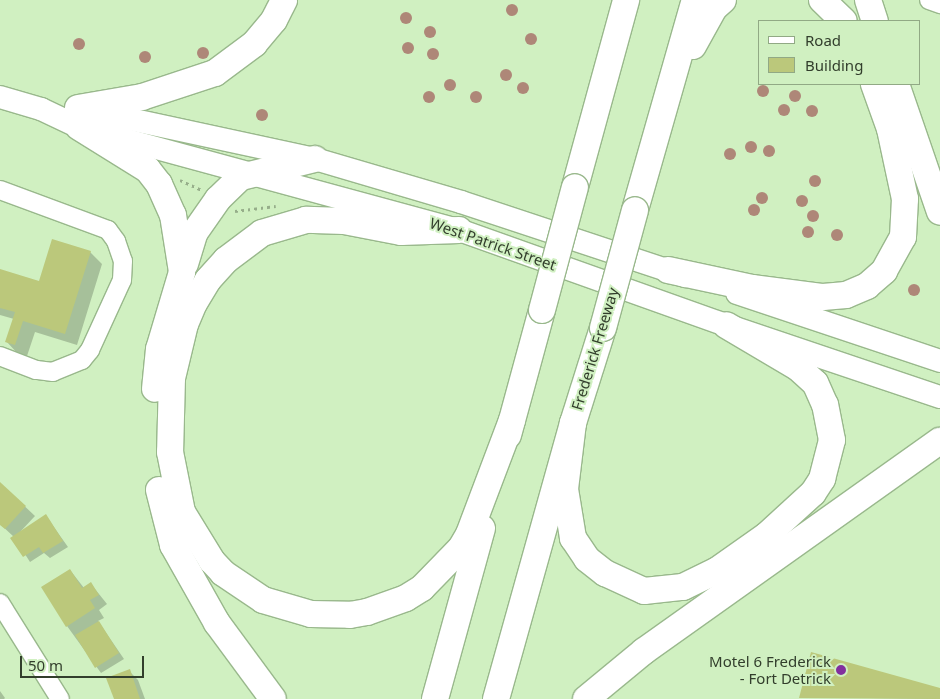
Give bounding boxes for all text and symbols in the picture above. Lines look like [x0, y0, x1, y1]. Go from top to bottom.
legend [758, 20, 920, 85]
text: Road [805, 30, 841, 50]
text: Building [805, 55, 863, 75]
street label: West Patrick Street [427, 214, 559, 274]
street label: Frederick Freeway [568, 286, 622, 412]
scale bar [22, 646, 146, 678]
place label: Motel 6 Frederick - Fort Detrick [709, 652, 831, 687]
text: 50 m [28, 655, 63, 675]
marker: Motel 6 Frederick - Fort Detrick [835, 664, 847, 676]

